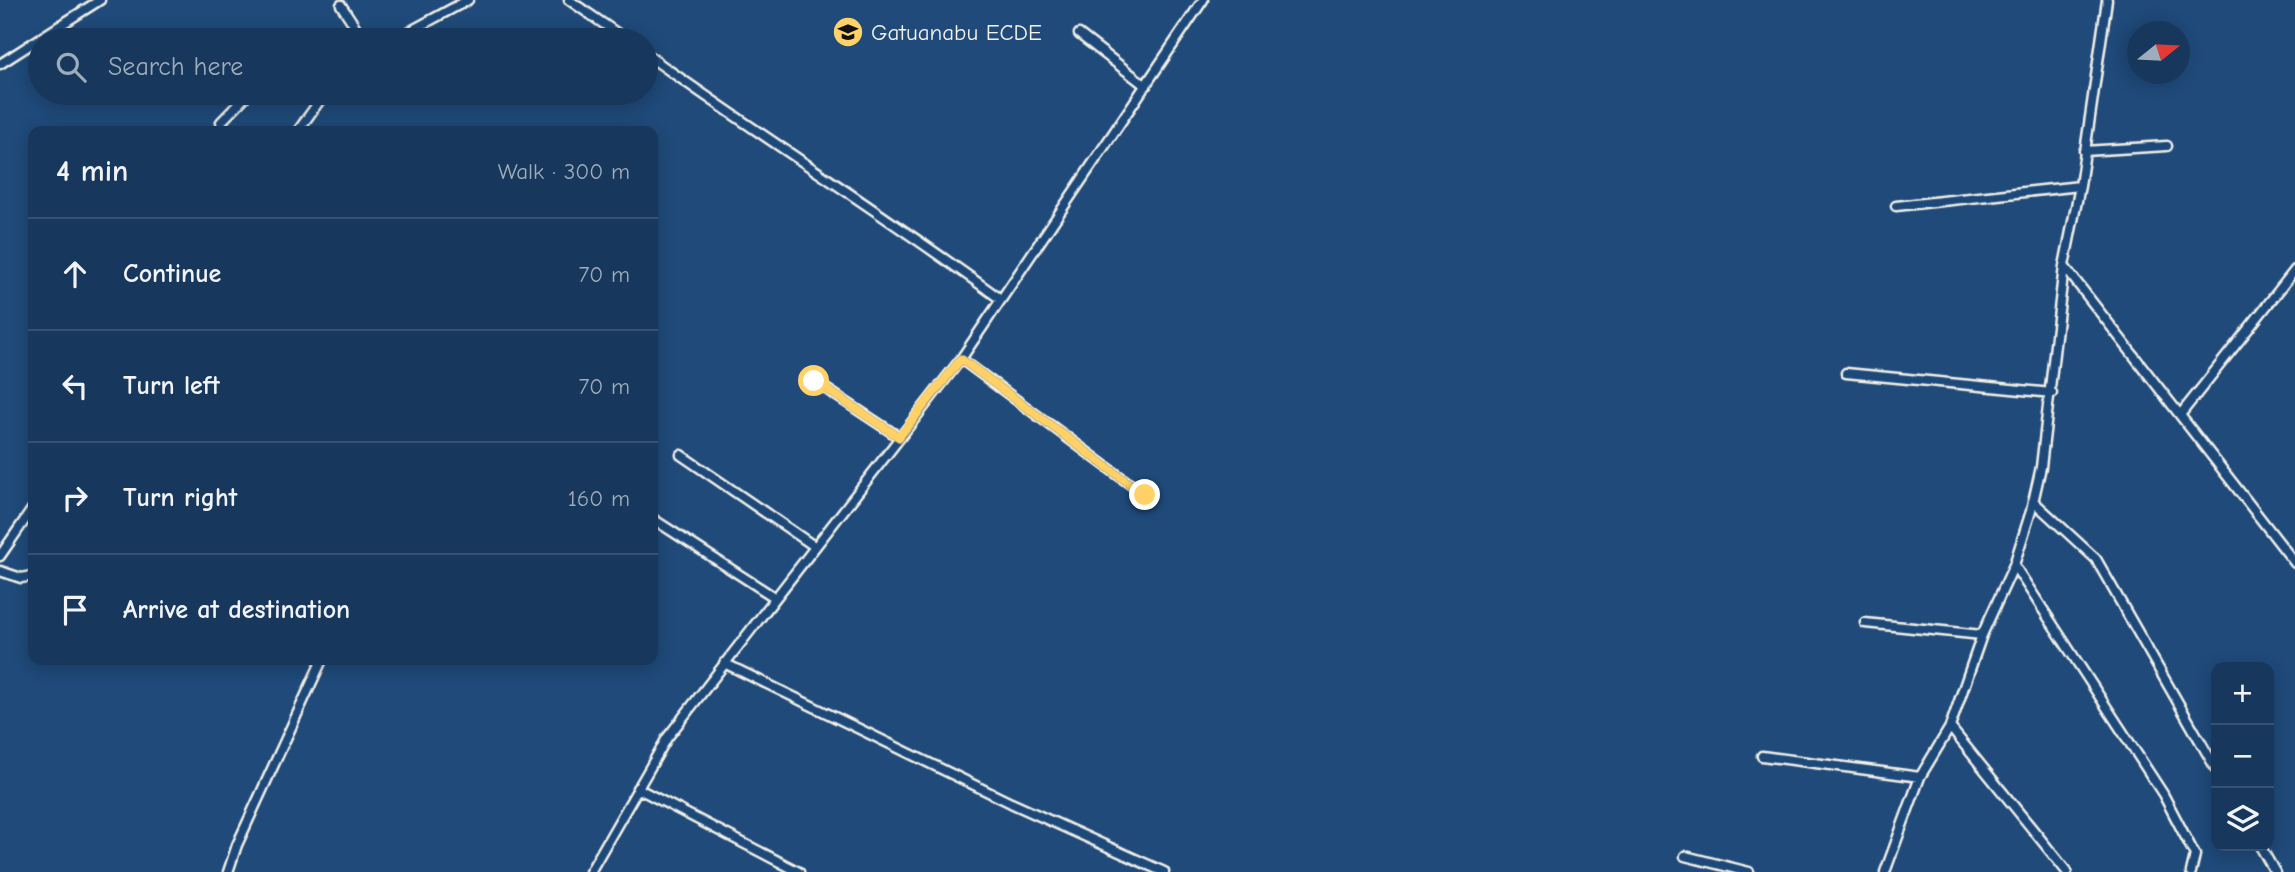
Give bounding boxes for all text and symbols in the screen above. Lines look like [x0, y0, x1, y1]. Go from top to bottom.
school or university icon: Gatuanabu ECDE [831, 15, 865, 49]
place label: Gatuanabu ECDE [871, 19, 1042, 46]
north arrow [2127, 21, 2190, 84]
search box [28, 28, 658, 105]
icon: search [52, 48, 90, 86]
text: Search here [108, 52, 243, 82]
text: 4 min [56, 154, 128, 189]
text: Walk · 300 m [498, 158, 630, 185]
icon: ahead [56, 255, 94, 293]
text: Continue [123, 259, 221, 289]
text: 70 m [578, 261, 630, 288]
route start [798, 365, 829, 396]
icon: left [56, 367, 94, 405]
text: Turn left [123, 371, 220, 401]
text: 70 m [578, 373, 630, 400]
icon: right [56, 479, 94, 517]
route end [1129, 479, 1160, 510]
text: Turn right [123, 483, 237, 513]
text: 160 m [568, 485, 630, 512]
icon: arrive [56, 591, 94, 629]
text: Arrive at destination [123, 595, 350, 625]
map controls [2211, 662, 2274, 851]
button: + [2211, 662, 2274, 725]
button: − [2211, 725, 2274, 788]
button: layers [2211, 788, 2274, 851]

